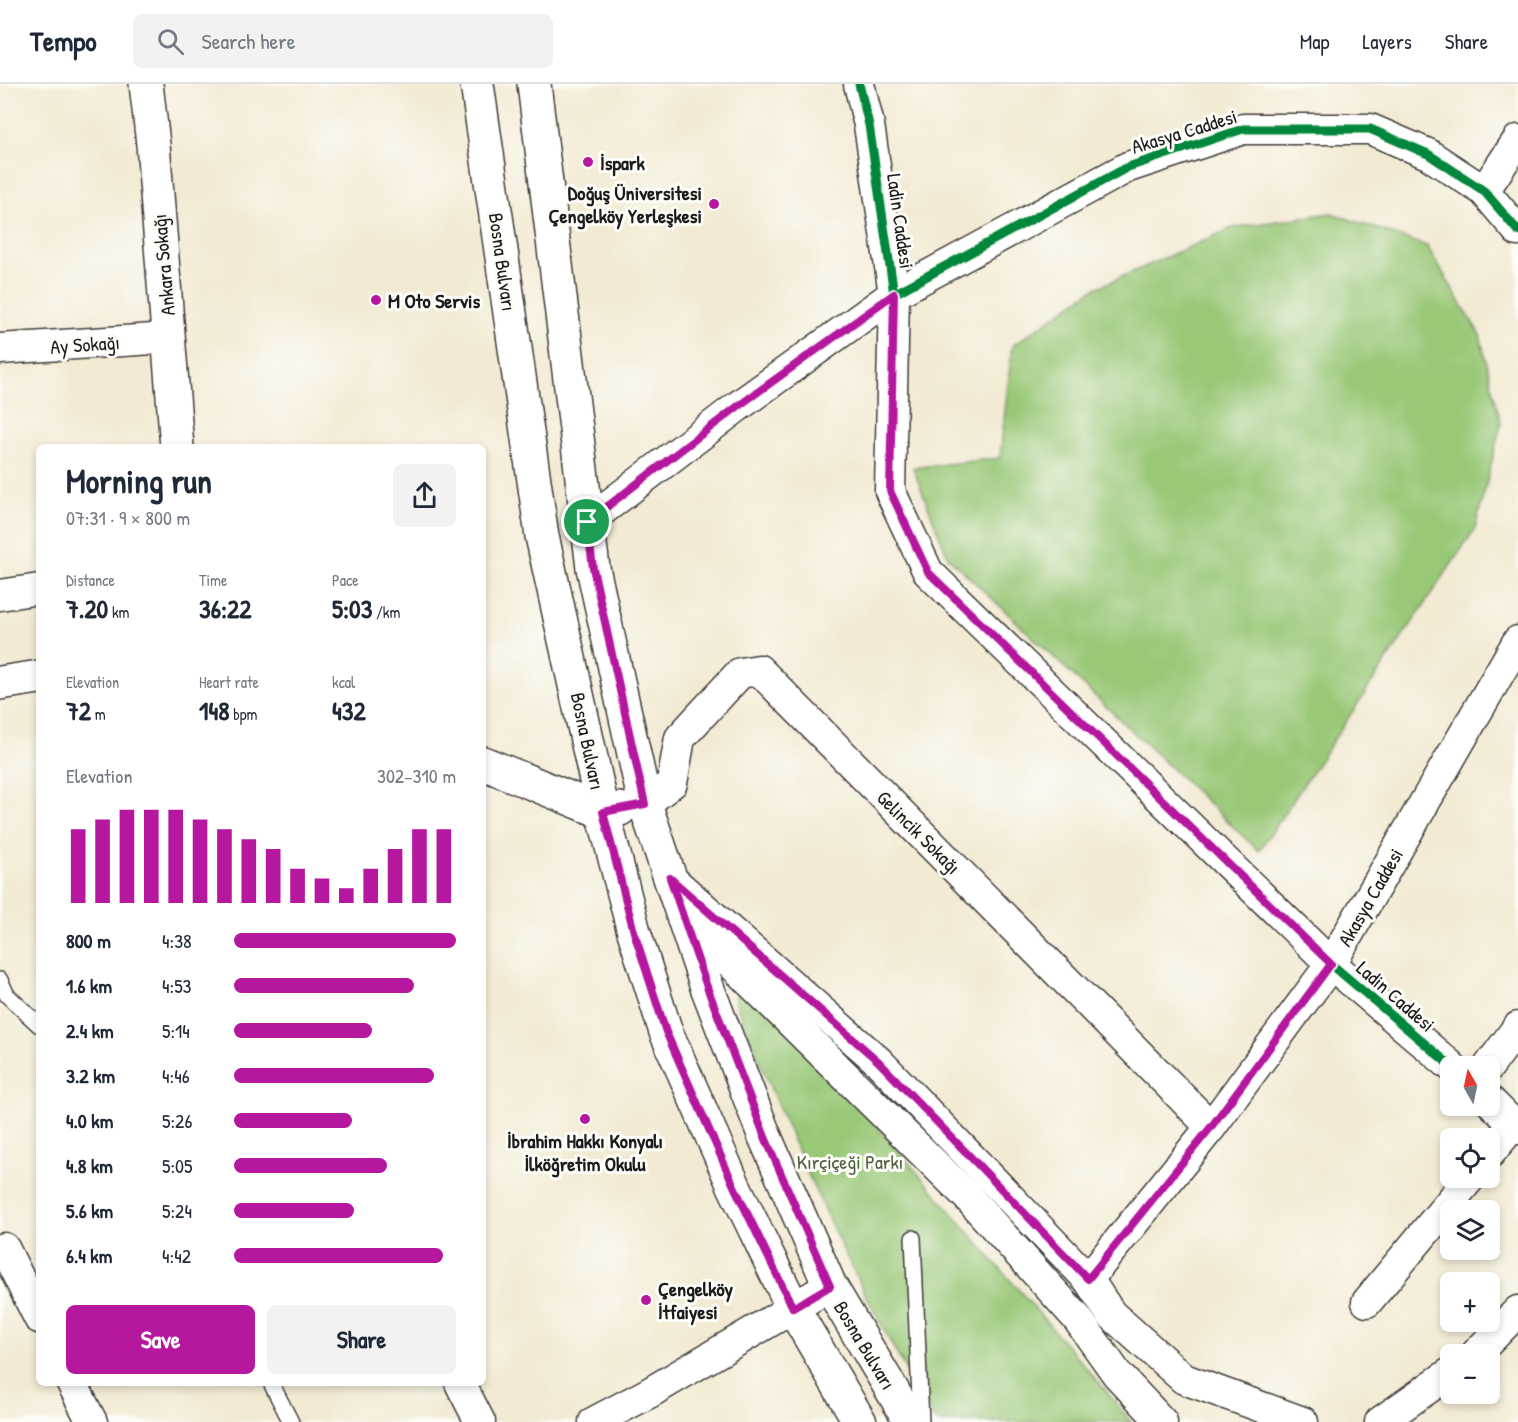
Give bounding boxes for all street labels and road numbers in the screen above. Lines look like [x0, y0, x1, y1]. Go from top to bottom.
street label: Akasya Caddesi [1128, 102, 1240, 160]
street label: Ladin Caddesi [881, 172, 921, 270]
street label: Bosna Bulvarı [483, 211, 523, 313]
street label: Ankara Sokağı [145, 213, 181, 317]
street label: Ay Sokağı [49, 328, 121, 360]
street label: Bosna Bulvarı [565, 690, 611, 792]
street label: Gelincik Sokağı [871, 784, 967, 880]
street label: Akasya Caddesi [1331, 843, 1409, 951]
street label: Ladin Caddesi [1351, 954, 1441, 1038]
street label: Bosna Bulvarı [828, 1296, 902, 1394]

